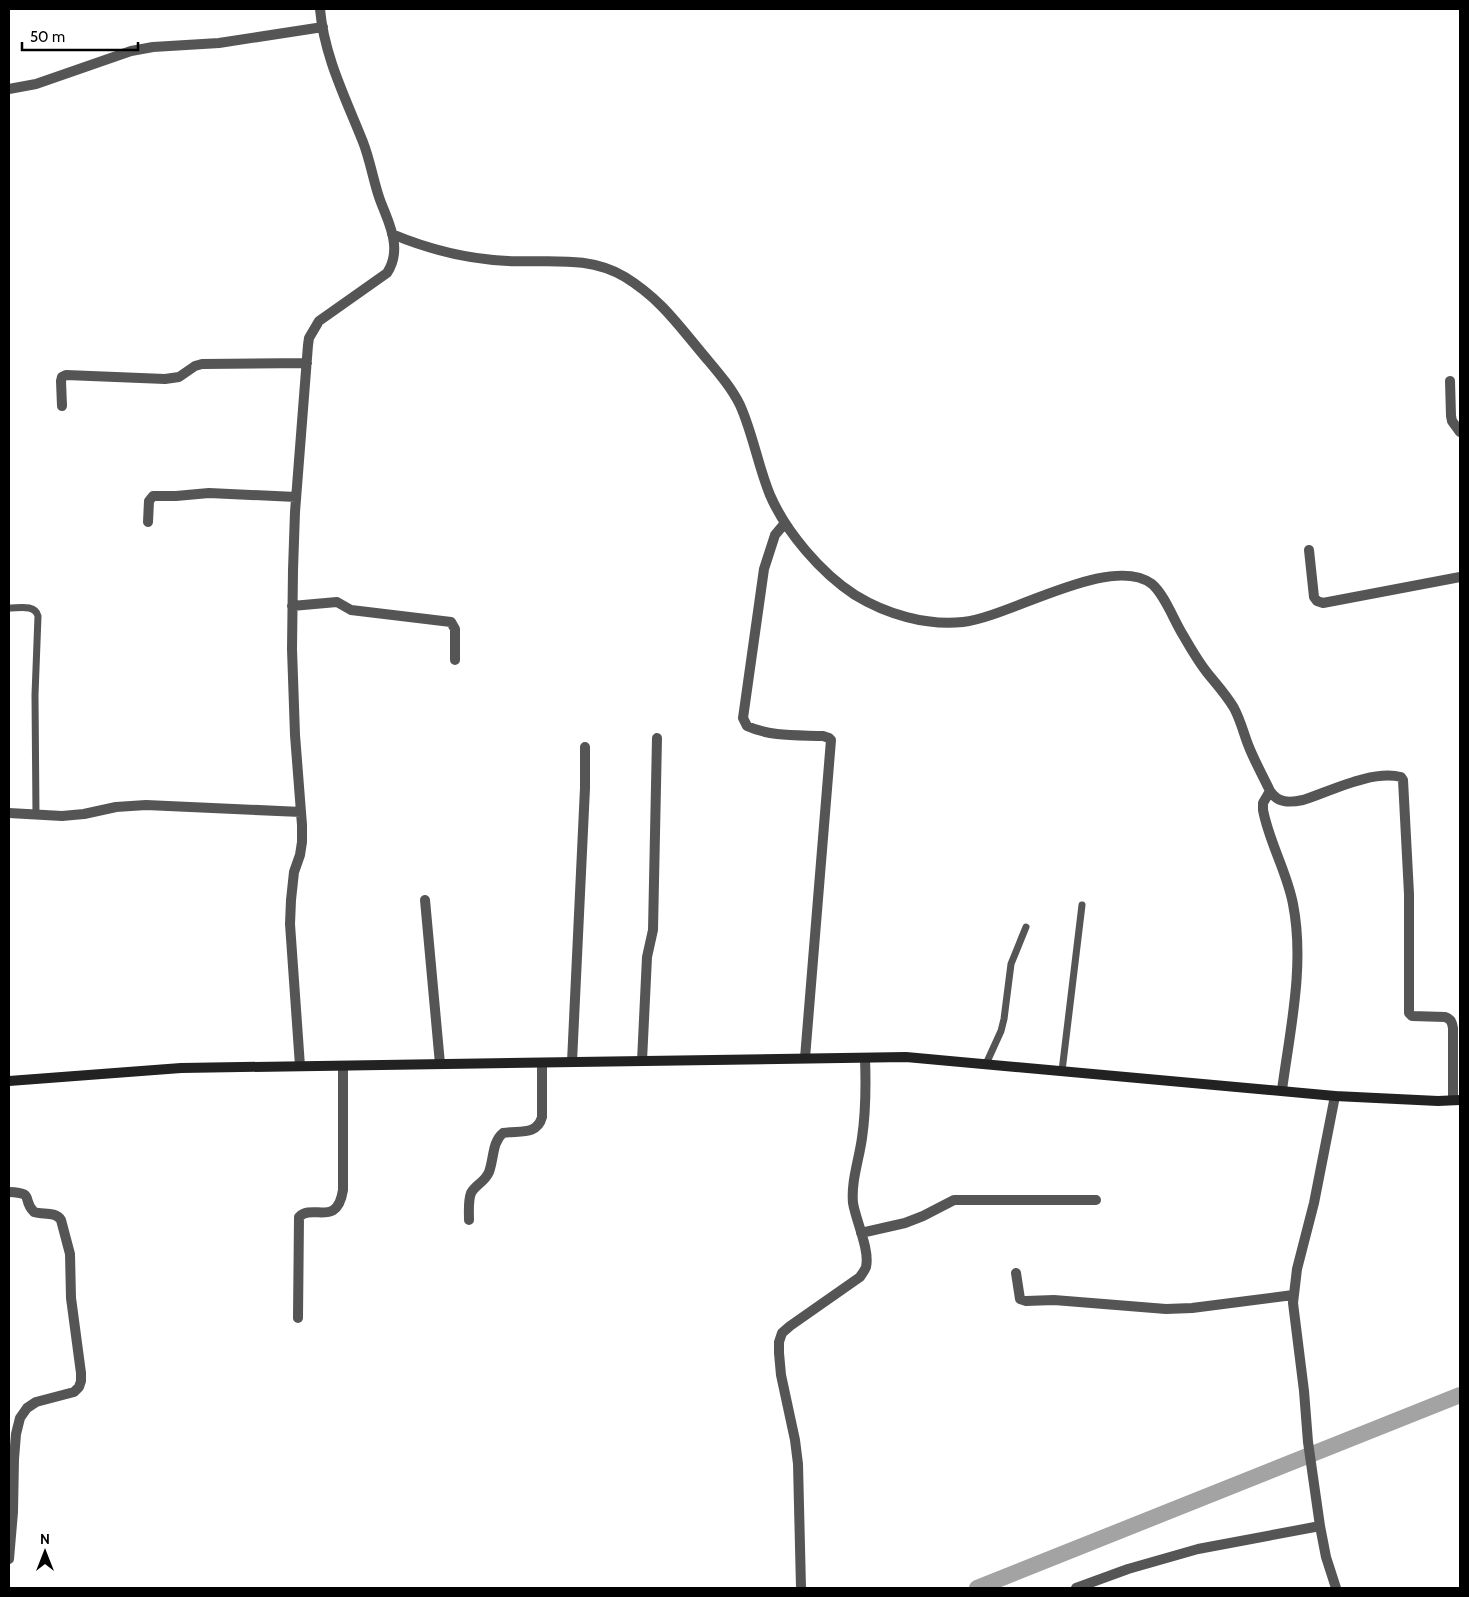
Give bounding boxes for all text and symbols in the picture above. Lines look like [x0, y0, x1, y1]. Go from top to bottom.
scale bar [22, 20, 139, 52]
text: 50 m [30, 28, 65, 46]
north arrow [20, 1527, 70, 1577]
text: N [40, 1530, 50, 1548]

